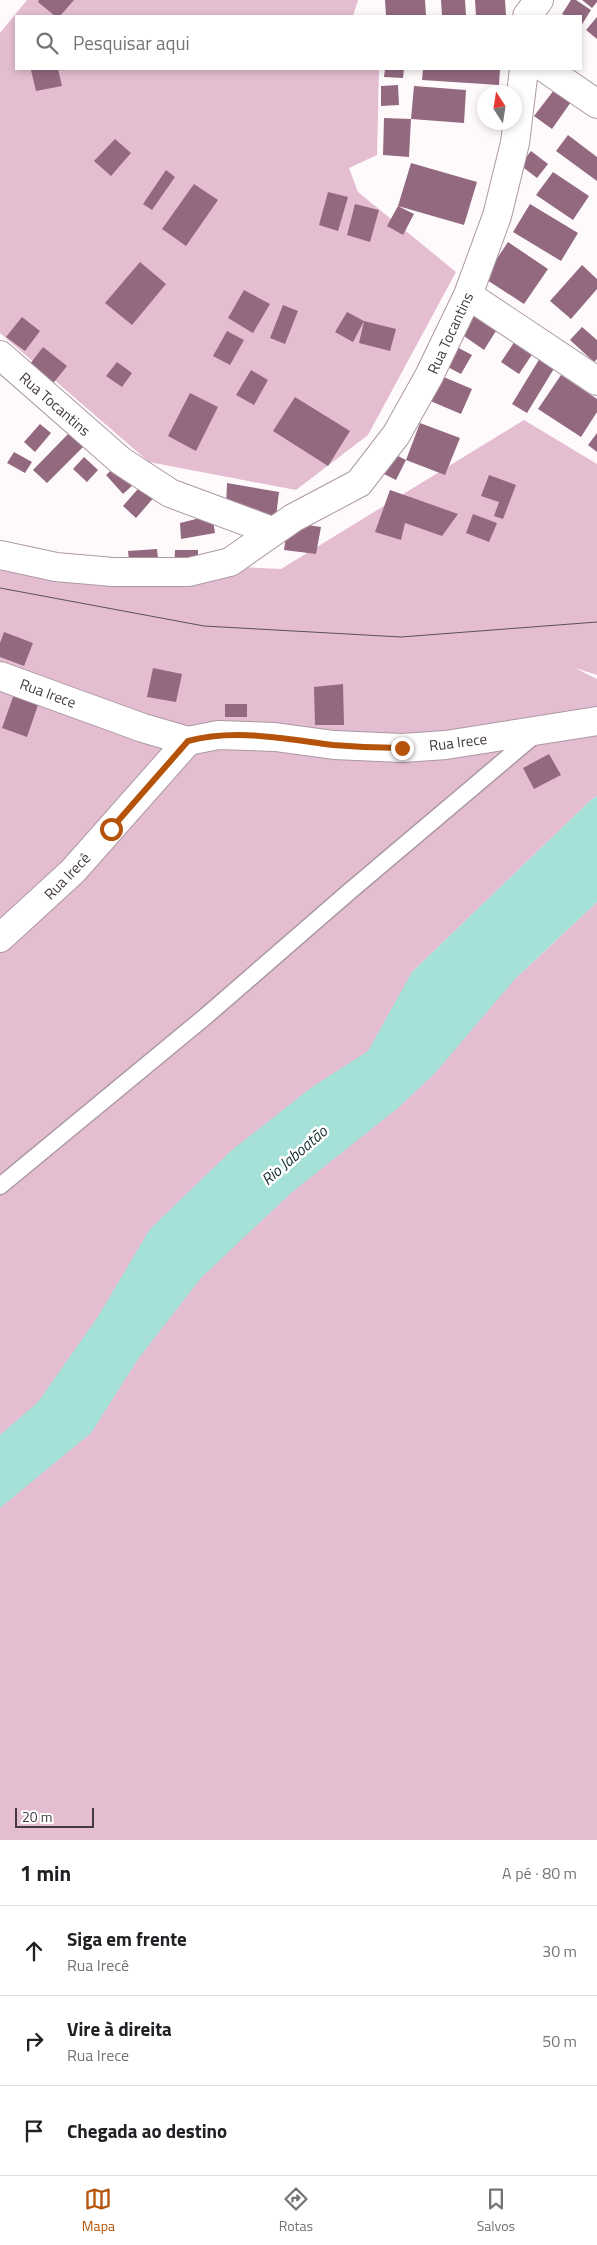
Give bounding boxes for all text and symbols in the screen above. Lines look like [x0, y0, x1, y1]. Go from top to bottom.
search box [15, 15, 582, 70]
text: Pesquisar aqui [73, 28, 190, 57]
icon: search [33, 29, 61, 57]
north arrow [477, 85, 522, 130]
street label: Rua Tocantins [421, 288, 479, 378]
street label: Rua Tocantins [14, 366, 96, 442]
street label: Rua Irece [17, 672, 79, 714]
street label: Rua Irece [428, 727, 488, 757]
route end [391, 737, 414, 760]
route start [100, 818, 123, 841]
street label: Rua Irecê [38, 847, 96, 905]
water label: Rio Jaboatão [256, 1119, 333, 1191]
scale bar [15, 1805, 94, 1828]
text: 20 m [22, 1806, 52, 1827]
text: 1 min [20, 1857, 71, 1889]
text: A pé · 80 m [502, 1861, 577, 1885]
text: Siga em frente [67, 1924, 187, 1953]
icon: ahead [20, 1937, 48, 1965]
text: 30 m [542, 1939, 577, 1963]
text: Rua Irecê [67, 1953, 129, 1977]
text: Vire à direita [67, 2014, 172, 2043]
icon: right [20, 2027, 48, 2055]
text: 50 m [542, 2029, 577, 2053]
text: Rua Irece [67, 2043, 129, 2067]
text: Chegada ao destino [67, 2116, 227, 2145]
icon: arrive [20, 2117, 48, 2145]
tab: Mapa [82, 2185, 115, 2236]
tab: Rotas [279, 2185, 313, 2236]
tab: Salvos [477, 2185, 515, 2236]

